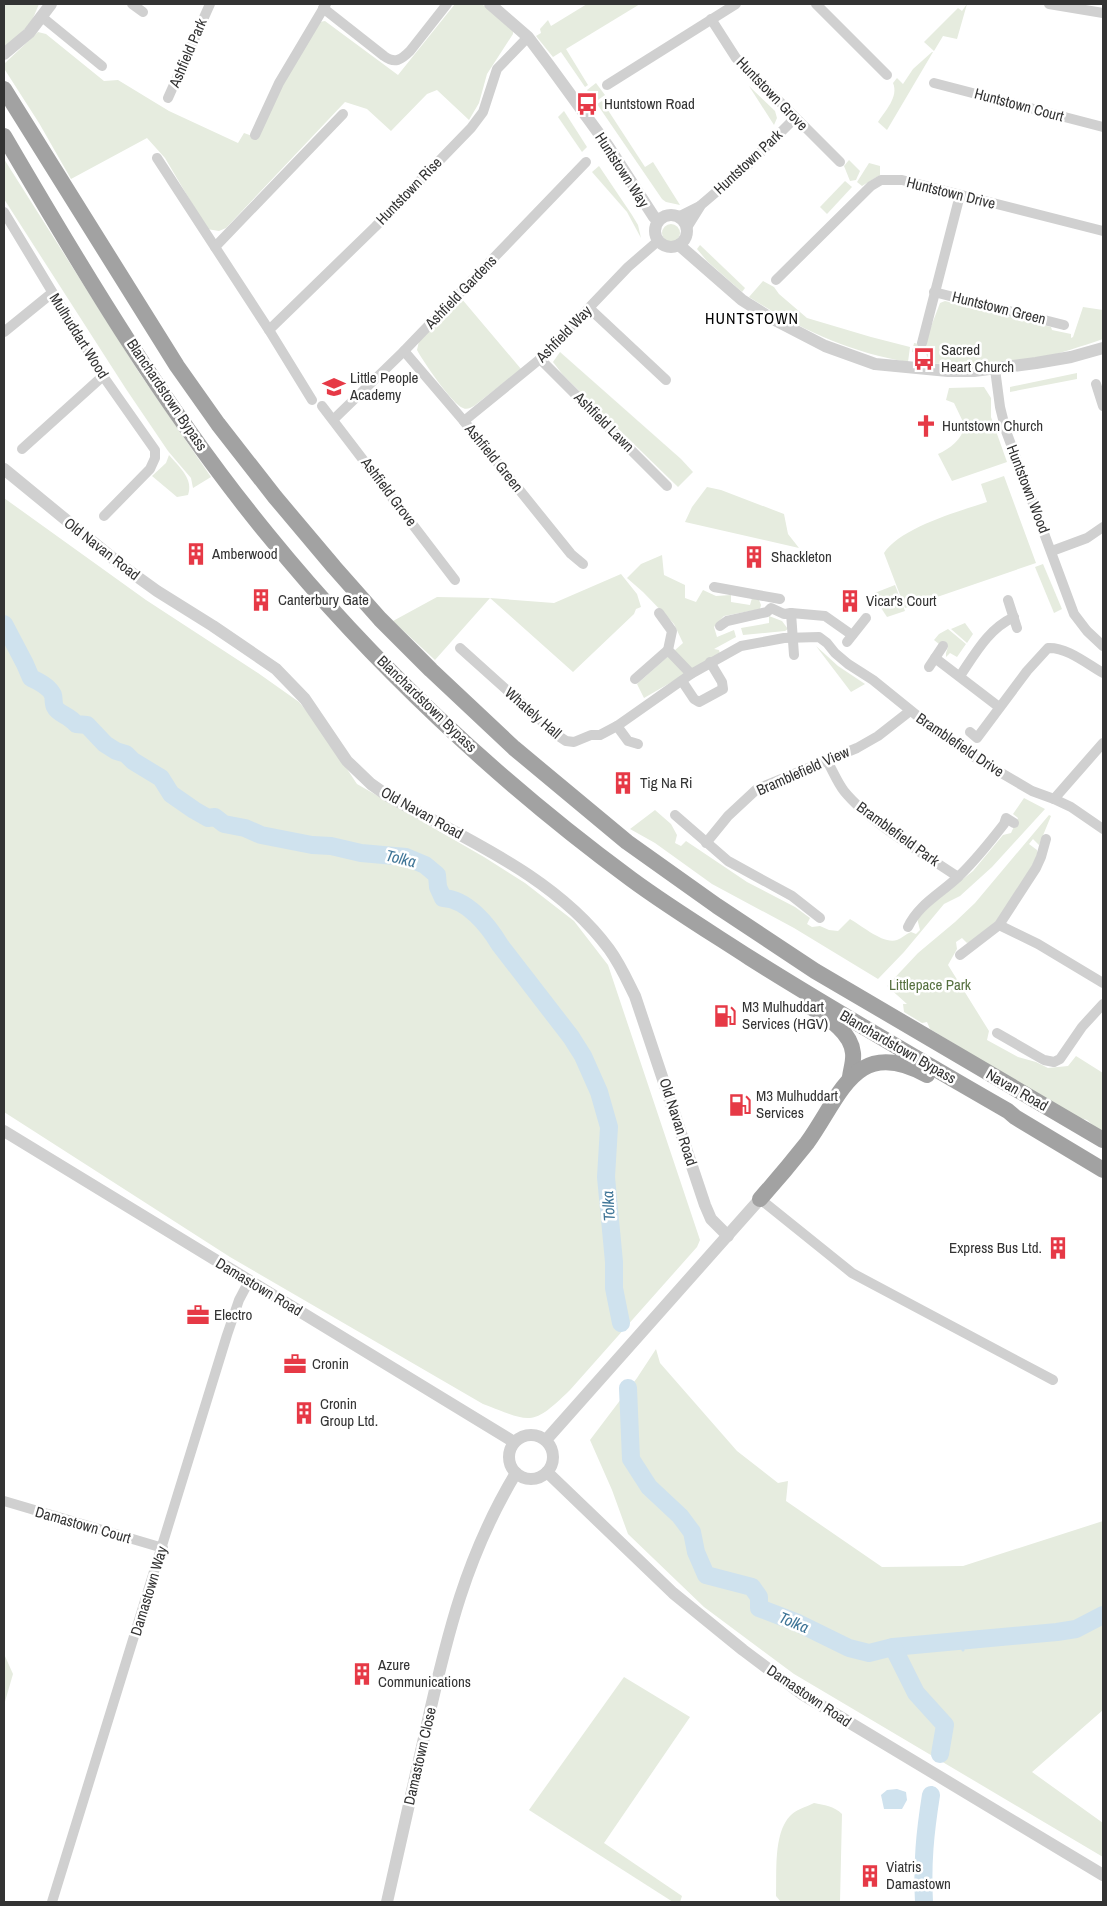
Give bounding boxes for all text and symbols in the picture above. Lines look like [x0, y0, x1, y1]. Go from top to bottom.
street label: Ashfield Park [163, 14, 212, 91]
street label: Huntstown Grove [732, 52, 813, 135]
street label: Huntstown Court [972, 83, 1067, 127]
bus stop icon: Huntstown Road [574, 91, 600, 117]
place label: Huntstown Road [604, 93, 695, 114]
street label: Huntstown Park [709, 124, 787, 199]
street label: Huntstown Way [590, 128, 655, 212]
street label: Huntstown Rise [371, 152, 446, 229]
street label: Huntstown Drive [904, 171, 998, 214]
street label: Ashfield Gardens [419, 250, 501, 334]
street label: Huntstown Green [950, 286, 1048, 329]
street label: Mulhuddart Wood [45, 289, 114, 382]
street label: Ashfield Way [530, 300, 597, 368]
district label: HUNTSTOWN [705, 307, 799, 329]
street label: Blanchardstown Bypass [122, 334, 213, 455]
place label: Sacred Heart Church [941, 339, 1014, 377]
bus stop icon: Sacred Heart Church [911, 346, 937, 372]
place label: Little People Academy [349, 367, 419, 405]
school or university icon: Little People Academy [321, 374, 347, 400]
street label: Ashfield Lawn [569, 386, 639, 456]
church icon: Huntstown Church [913, 413, 939, 439]
place label: Huntstown Church [942, 415, 1043, 436]
street label: Ashfield Green [460, 418, 528, 496]
street label: Huntstown Wood [1002, 441, 1055, 536]
street label: Ashfield Grove [356, 452, 422, 531]
street label: Old Navan Road [60, 512, 145, 585]
building icon: Amberwood [183, 541, 209, 567]
place label: Amberwood [211, 543, 278, 564]
building icon: Shackleton [741, 544, 767, 570]
place label: Shackleton [771, 546, 832, 567]
building icon: Canterbury Gate [248, 587, 274, 613]
building icon: Vicar's Court [837, 588, 863, 614]
place label: Canterbury Gate [278, 589, 369, 610]
place label: Vicar's Court [866, 590, 937, 611]
street label: Blanchardstown Bypass [373, 650, 482, 757]
street label: Whately Hall [500, 682, 566, 743]
street label: Bramblefield Drive [912, 707, 1008, 782]
street label: Bramblefield View [753, 741, 853, 800]
building icon: Tig Na Ri [610, 770, 636, 796]
place label: Tig Na Ri [640, 772, 692, 793]
street label: Old Navan Road [377, 781, 467, 844]
street label: Bramblefield Park [853, 796, 945, 871]
water label: Tolka [384, 844, 418, 872]
park label: Littlepace Park [889, 974, 972, 995]
place label: M3 Mulhuddart Services (HGV) [742, 996, 828, 1034]
fuel station icon: M3 Mulhuddart Services (HGV) [712, 1003, 738, 1029]
street label: Blanchardstown Bypass [836, 1005, 960, 1088]
street label: Navan Road [982, 1063, 1052, 1116]
street label: Old Navan Road [654, 1075, 703, 1168]
place label: M3 Mulhuddart Services [756, 1085, 839, 1123]
fuel station icon: M3 Mulhuddart Services [727, 1092, 753, 1118]
water label: Tolka [596, 1190, 620, 1222]
building icon: Express Bus Ltd. [1045, 1235, 1071, 1261]
place label: Express Bus Ltd. [949, 1237, 1042, 1258]
street label: Damastown Road [212, 1252, 307, 1321]
office icon: Electro [185, 1302, 211, 1328]
place label: Electro [214, 1304, 252, 1325]
office icon: Cronin [282, 1351, 308, 1377]
place label: Cronin [312, 1353, 349, 1374]
place label: Cronin Group Ltd. [320, 1393, 378, 1431]
building icon: Cronin Group Ltd. [291, 1400, 317, 1426]
street label: Damastown Court [33, 1501, 134, 1548]
street label: Damastown Way [125, 1543, 172, 1638]
water label: Tolka [776, 1606, 812, 1638]
place label: Azure Communications [377, 1654, 471, 1692]
street label: Damastown Road [763, 1660, 856, 1732]
building icon: Azure Communications [349, 1661, 375, 1687]
street label: Damastown Close [398, 1705, 441, 1807]
place label: Viatris Damastown [886, 1856, 951, 1894]
building icon: Viatris Damastown [857, 1863, 883, 1889]

